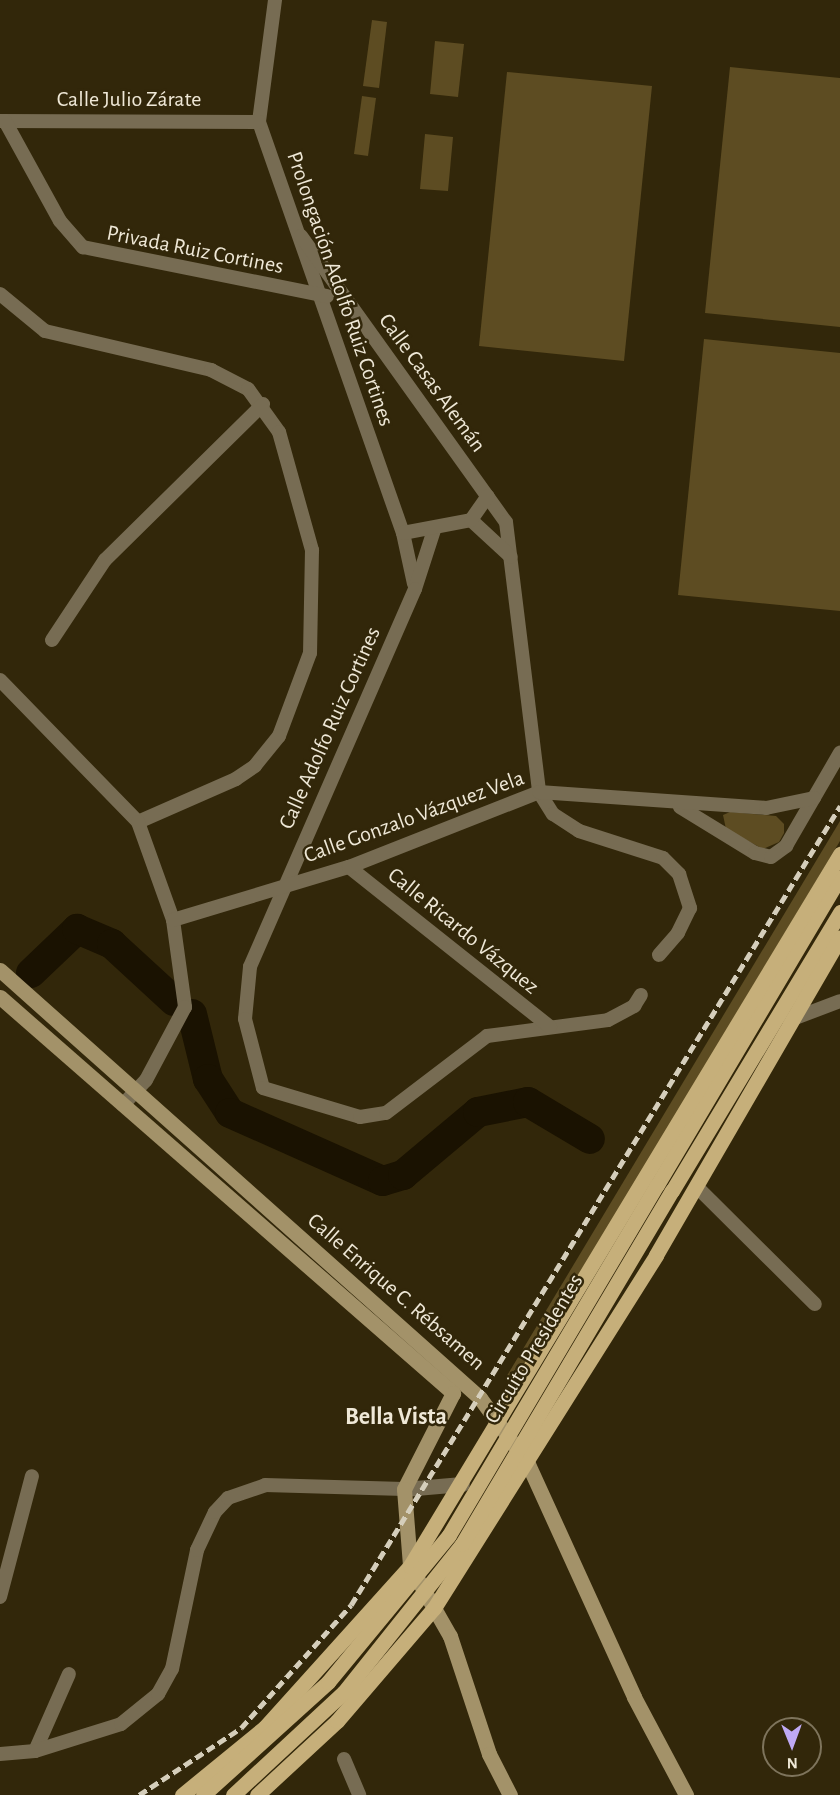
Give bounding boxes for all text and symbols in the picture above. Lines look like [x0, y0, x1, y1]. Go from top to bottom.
street label: Calle Julio Zárate [57, 87, 201, 113]
street label: Prolongación Adolfo Ruiz Cortines [281, 148, 399, 430]
street label: Privada Ruiz Cortines [104, 220, 286, 280]
street label: Calle Casas Alemán [373, 308, 491, 458]
street label: Calle Adolfo Ruiz Cortines [273, 623, 387, 833]
street label: Calle Gonzalo Vázquez Vela [300, 765, 528, 869]
street label: Calle Ricardo Vázquez [382, 862, 544, 1000]
street label: Calle Enrique C. Rébsamen [302, 1208, 490, 1376]
street label: Circuito Presidentes [479, 1269, 589, 1429]
district label: Bella Vista [345, 1404, 447, 1432]
north arrow [762, 1717, 822, 1777]
text: N [787, 1755, 798, 1771]

